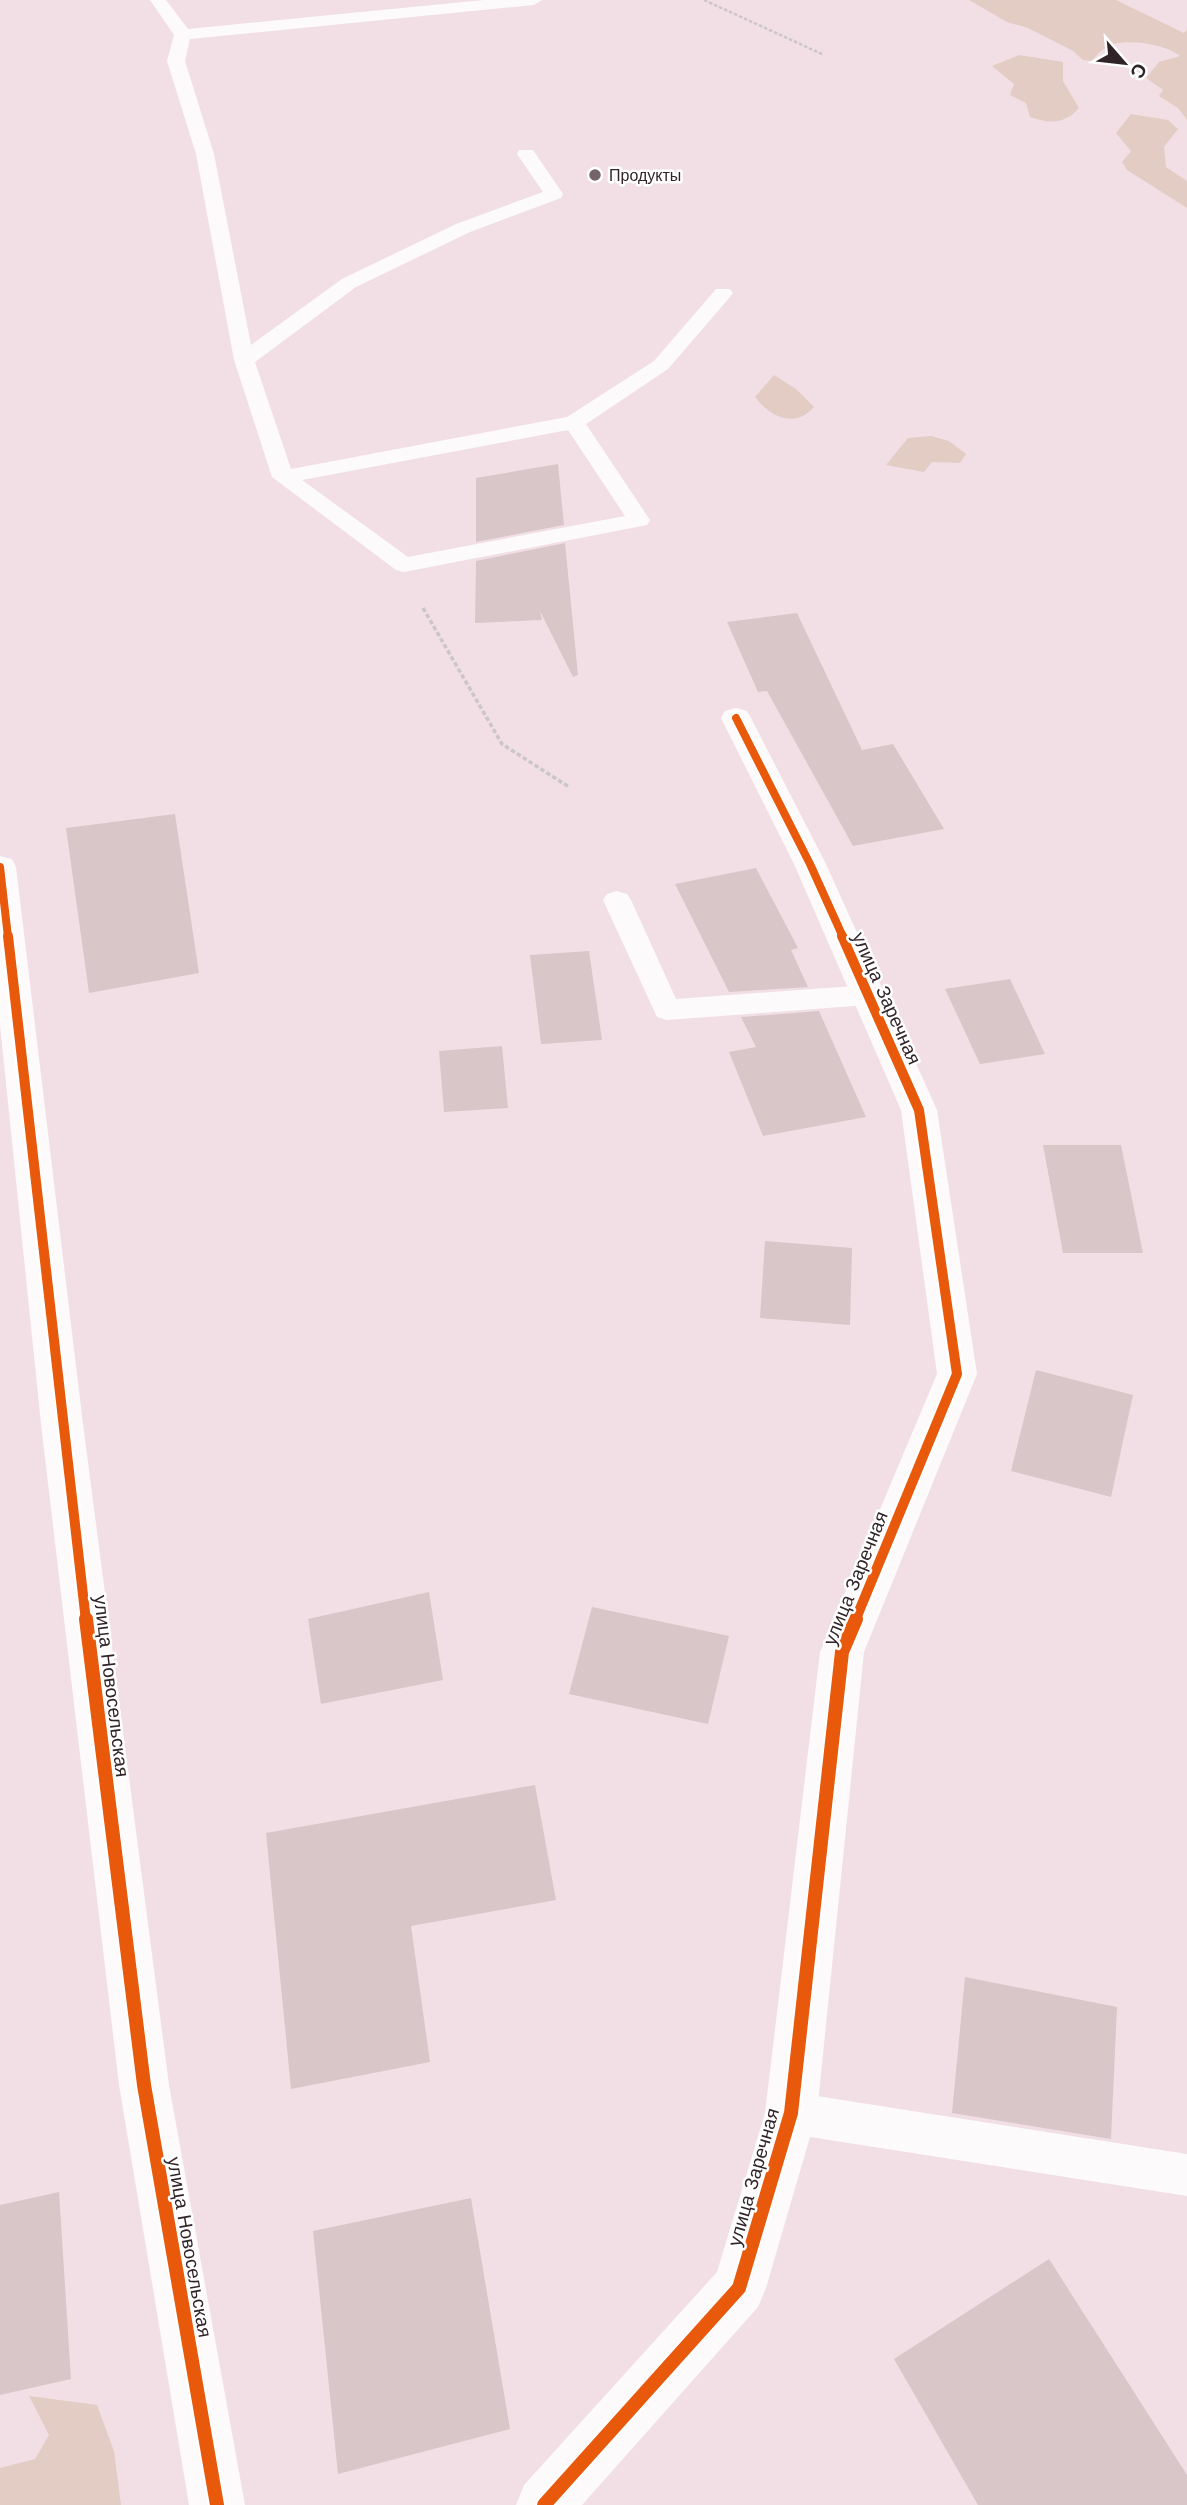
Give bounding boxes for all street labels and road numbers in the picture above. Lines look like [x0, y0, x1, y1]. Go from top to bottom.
street label: улица Заречная [847, 928, 926, 1068]
street label: улица Заречная [818, 1508, 893, 1649]
street label: улица Новосельская [89, 1594, 134, 1778]
street label: улица Заречная [723, 2105, 784, 2249]
street label: улица Новосельская [162, 2155, 217, 2339]

